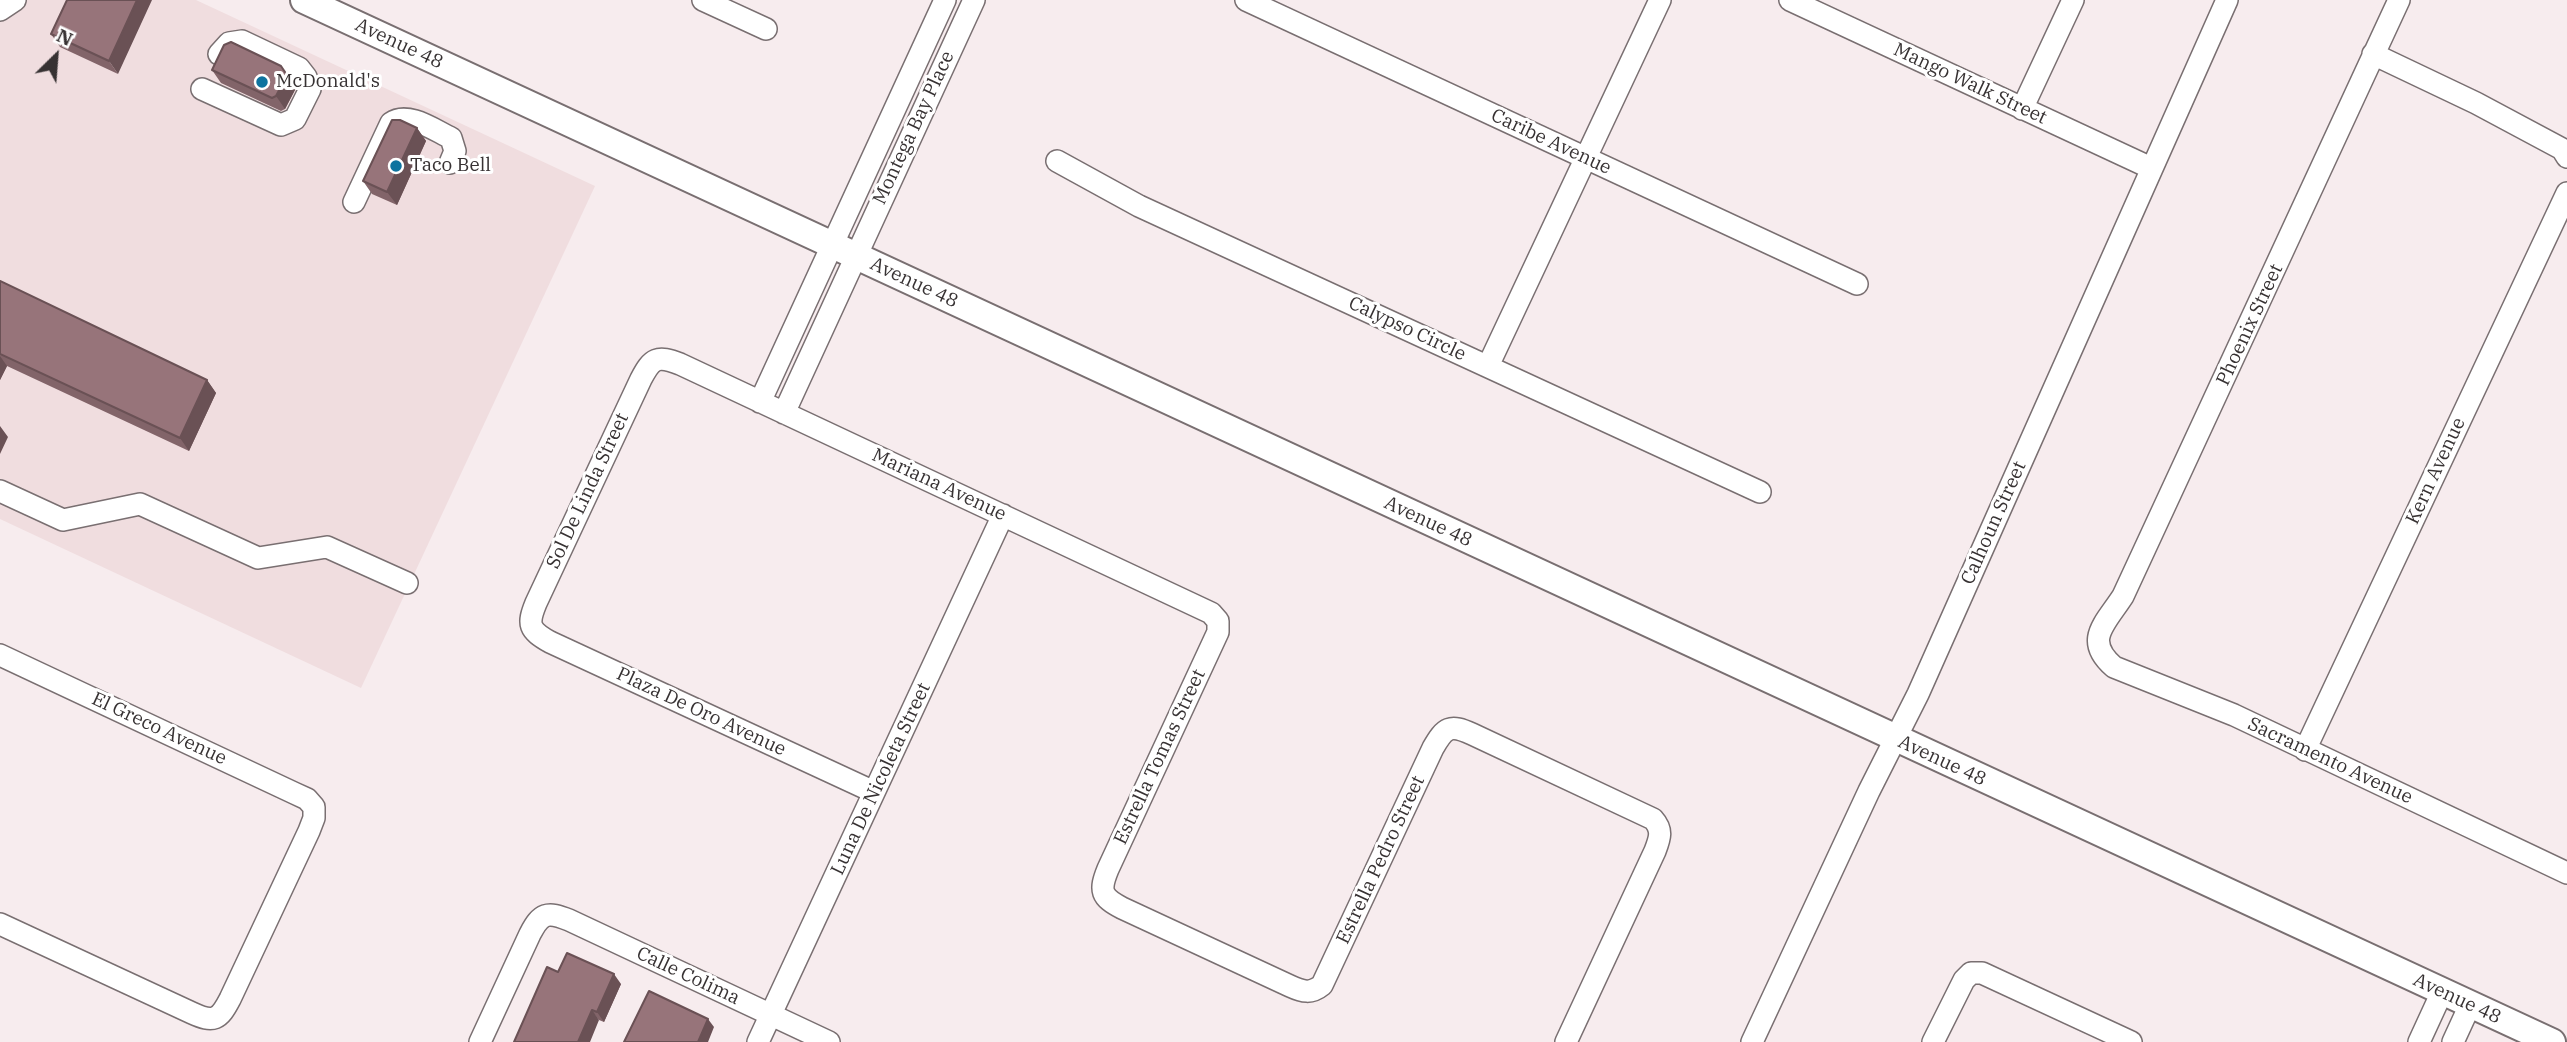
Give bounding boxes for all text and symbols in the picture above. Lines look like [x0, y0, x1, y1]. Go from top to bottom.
street label: Avenue 48 [352, 14, 446, 74]
north arrow [21, 21, 91, 91]
text: N [53, 23, 77, 51]
street label: Mango Walk Street [1890, 38, 2050, 130]
street label: Montega Bay Place [868, 48, 960, 208]
place label: McDonald's [276, 71, 380, 93]
marker: McDonald's [254, 74, 270, 90]
street label: Caribe Avenue [1487, 104, 1615, 180]
place label: Taco Bell [410, 155, 491, 177]
marker: Taco Bell [388, 158, 404, 174]
street label: Avenue 48 [867, 253, 961, 313]
street label: Phoenix Street [2212, 261, 2288, 389]
street label: Calypso Circle [1345, 292, 1469, 366]
street label: Sol De Linda Street [542, 410, 634, 572]
street label: Kern Avenue [2401, 414, 2471, 528]
street label: Mariana Avenue [868, 444, 1010, 526]
street label: Calhoun Street [1957, 458, 2031, 588]
street label: Avenue 48 [1381, 492, 1475, 552]
street label: Plaza De Oro Avenue [613, 663, 789, 761]
street label: Estrella Tomas Street [1109, 666, 1211, 848]
street label: Luna De Nicoleta Street [826, 679, 936, 879]
street label: El Greco Avenue [88, 688, 230, 770]
street label: Sacramento Avenue [2244, 713, 2416, 809]
street label: Avenue 48 [1895, 731, 1989, 791]
street label: Estrella Pedro Street [1332, 772, 1430, 948]
street label: Calle Colima [633, 942, 743, 1010]
street label: Avenue 48 [2410, 969, 2504, 1029]

